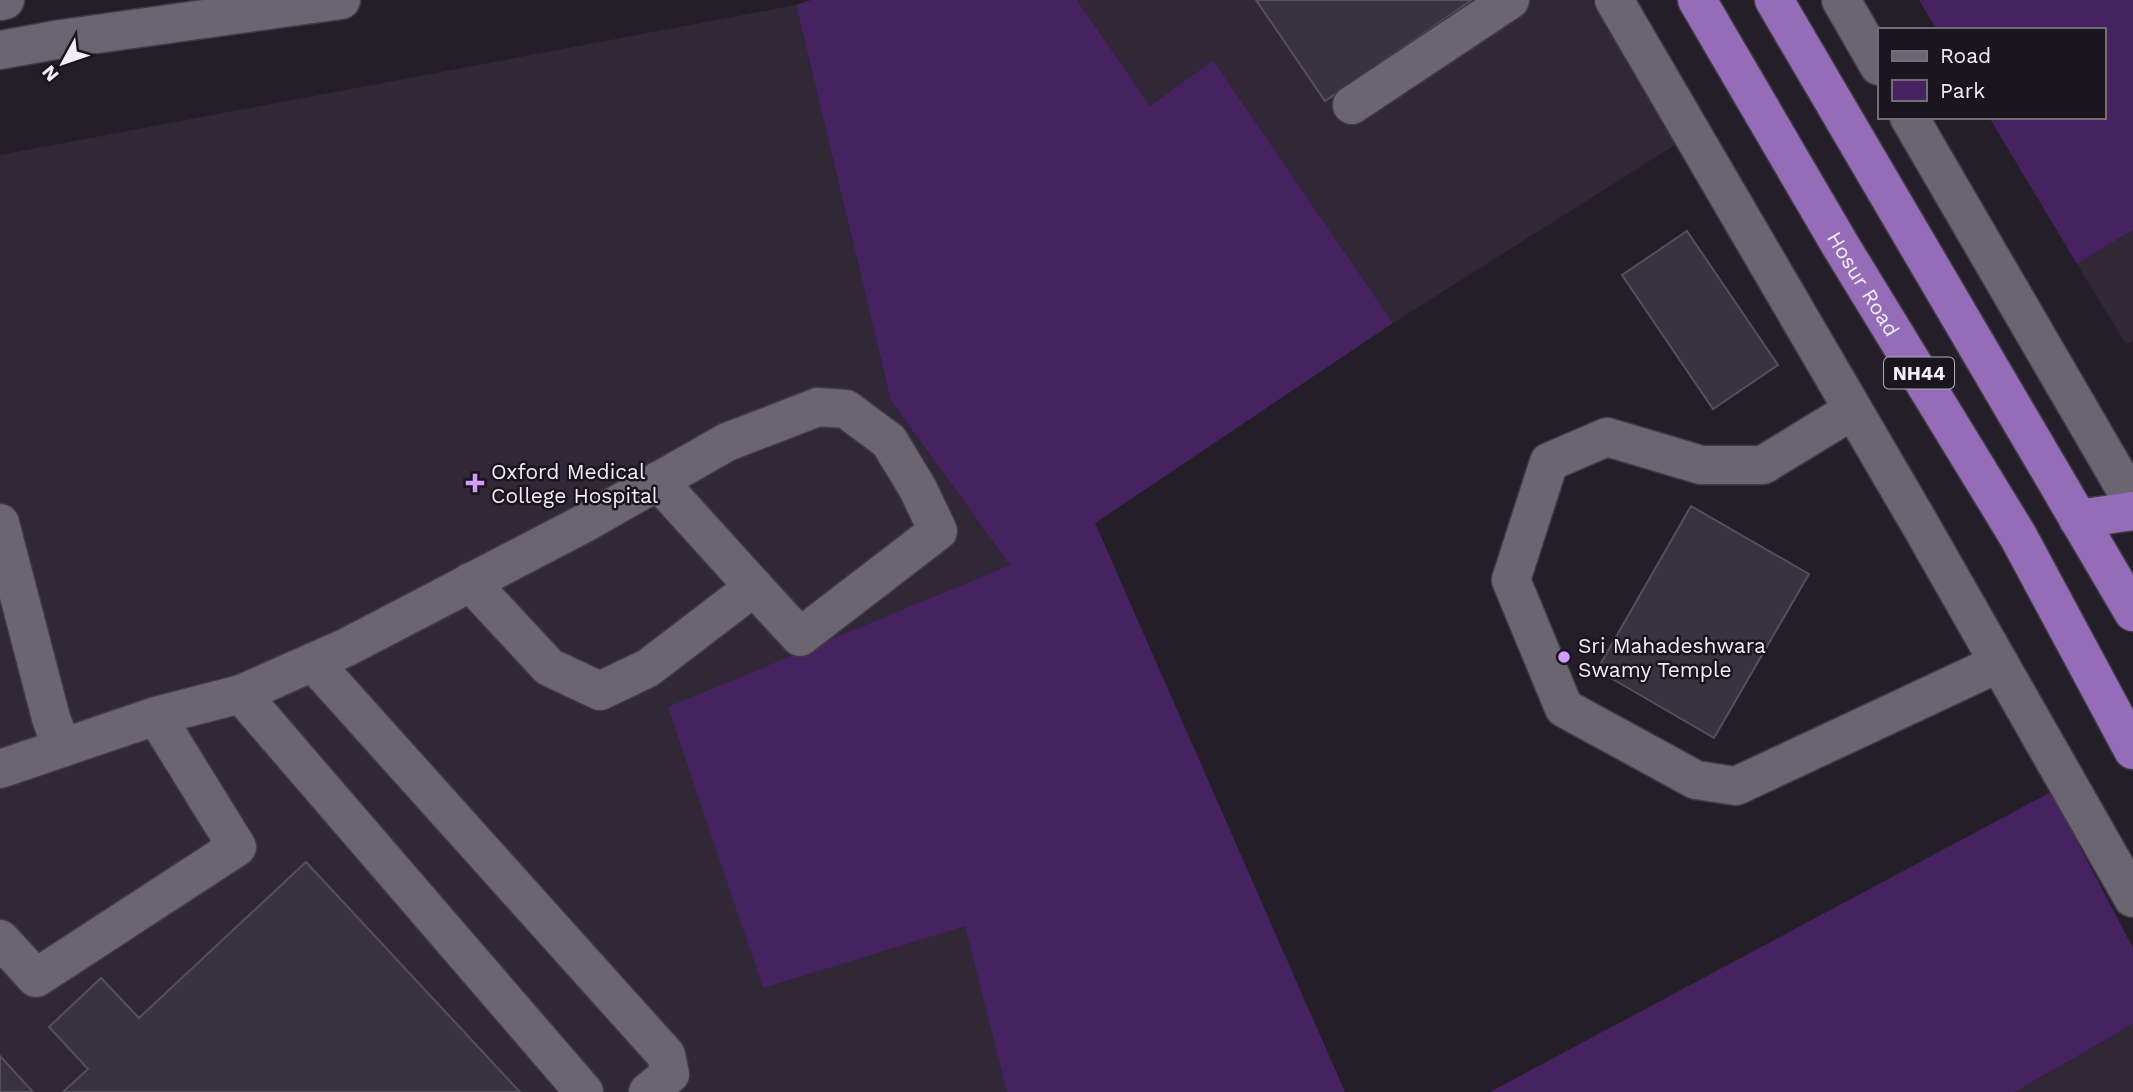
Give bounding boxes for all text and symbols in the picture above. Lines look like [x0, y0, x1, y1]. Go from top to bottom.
north arrow [28, 28, 98, 98]
legend [1878, 28, 2105, 119]
text: Road [1940, 43, 1991, 68]
text: N [37, 61, 64, 86]
text: Park [1940, 78, 1985, 103]
street label: Hosur Road [1822, 227, 1905, 341]
road number: NH44 [1884, 358, 1954, 388]
place label: Oxford Medical College Hospital [491, 459, 659, 508]
marker: Oxford Medical College Hospital [465, 473, 485, 493]
place label: Sri Mahadeshwara Swamy Temple [1578, 633, 1766, 682]
marker: Sri Mahadeshwara Swamy Temple [1556, 649, 1572, 665]

